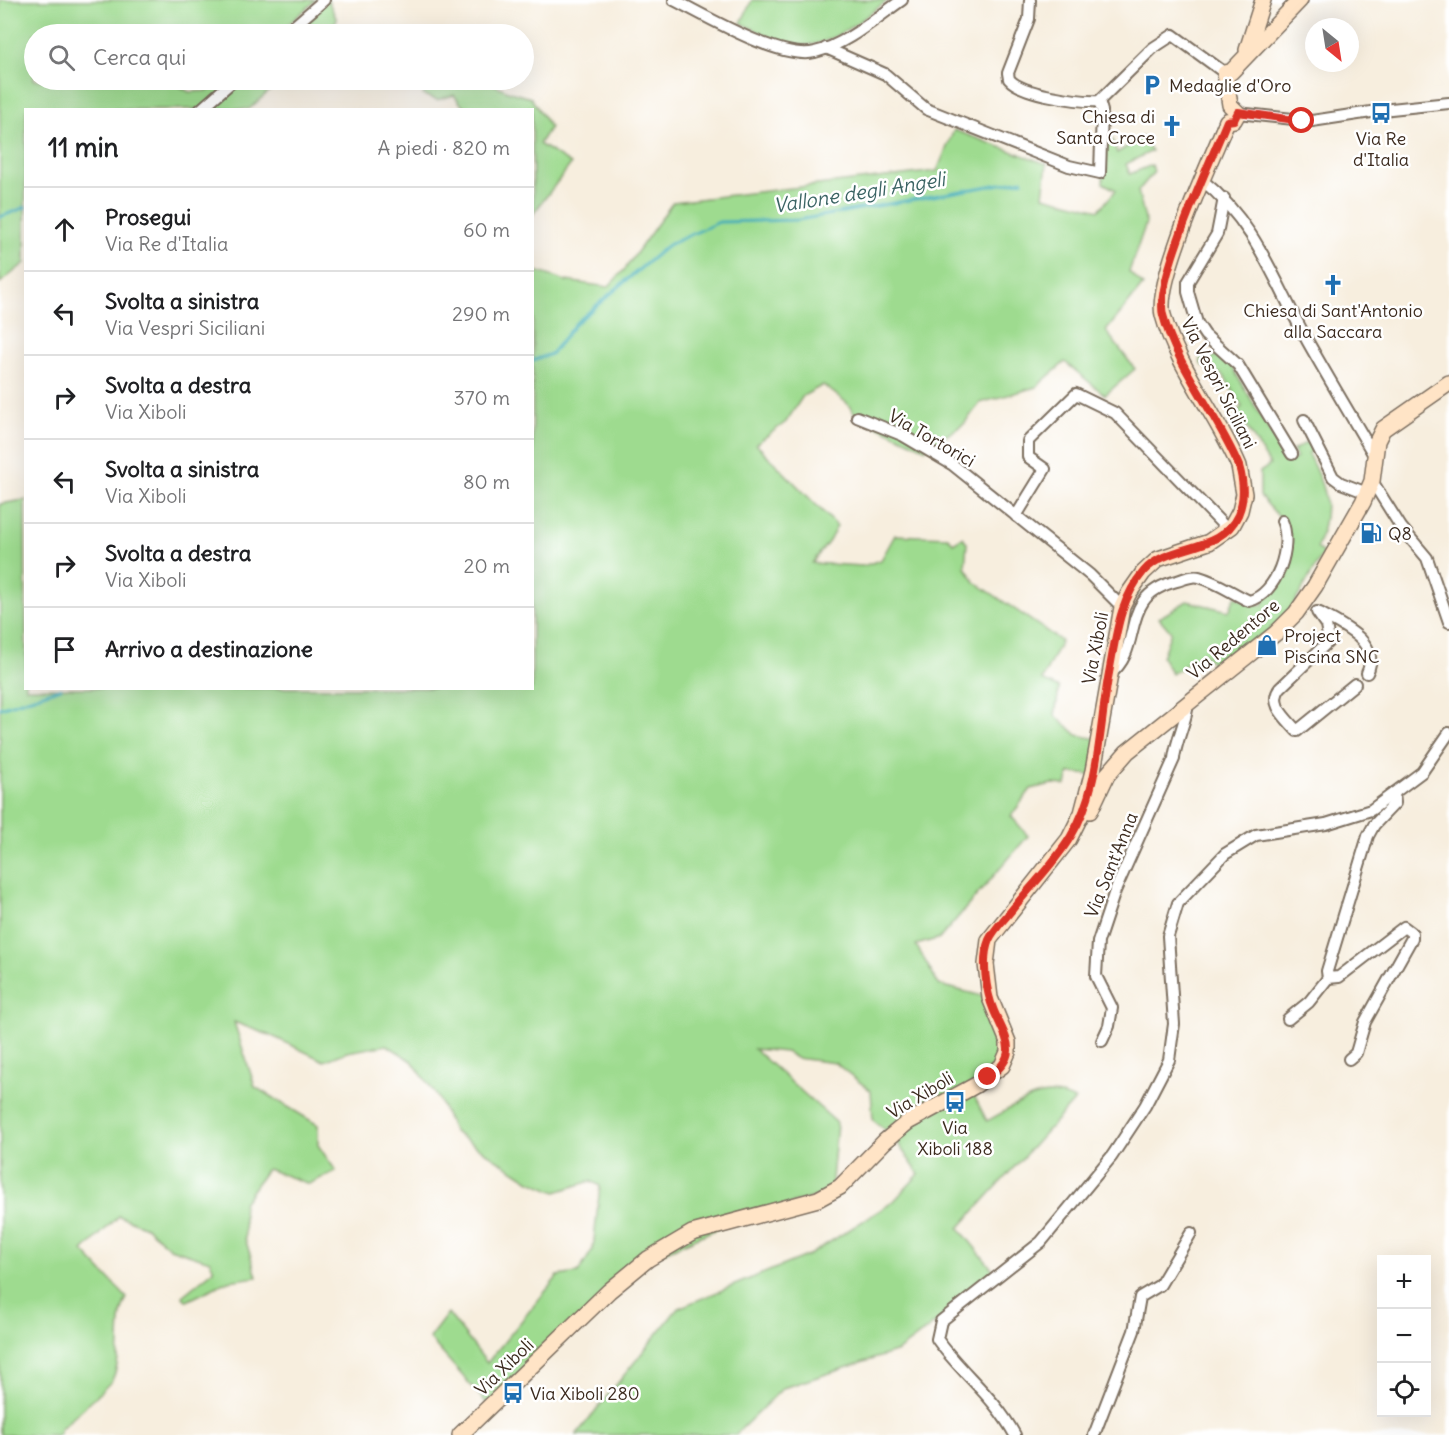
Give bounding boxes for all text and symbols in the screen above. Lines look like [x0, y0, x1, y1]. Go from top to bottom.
north arrow [1305, 18, 1359, 72]
search box [24, 24, 534, 90]
icon: search [45, 41, 78, 74]
text: Cerca qui [93, 43, 186, 71]
parking icon: Medaglie d'Oro [1140, 73, 1164, 97]
place label: Medaglie d'Oro [1169, 74, 1291, 97]
bus stop icon: Via Re d'Italia [1369, 101, 1393, 125]
place label: Chiesa di Santa Croce [1056, 105, 1155, 149]
route start [1288, 107, 1314, 133]
church icon: Chiesa di Santa Croce [1160, 114, 1184, 138]
place label: Via Re d'Italia [1353, 127, 1409, 171]
text: 11 min [48, 131, 119, 164]
text: A piedi · 820 m [378, 135, 510, 160]
water label: Vallone degli Angeli [772, 166, 949, 218]
text: Prosegui [105, 203, 191, 231]
icon: ahead [48, 213, 81, 246]
text: 60 m [463, 217, 510, 242]
text: Via Re d'Italia [105, 231, 228, 256]
church icon: Chiesa di Sant'Antonio alla Saccara [1321, 273, 1345, 297]
text: Svolta a sinistra [105, 287, 259, 315]
icon: left [48, 297, 81, 330]
place label: Chiesa di Sant'Antonio alla Saccara [1243, 299, 1423, 343]
text: 290 m [452, 301, 510, 326]
street label: Via Vespri Siciliani [1176, 314, 1262, 452]
text: Via Vespri Siciliani [105, 315, 265, 340]
text: Svolta a destra [105, 371, 251, 399]
icon: right [48, 381, 81, 414]
text: 370 m [453, 385, 510, 410]
text: Via Xiboli [105, 399, 186, 424]
street label: Via Tortorici [885, 404, 979, 472]
text: Svolta a sinistra [105, 455, 259, 483]
icon: left [48, 465, 81, 498]
text: 80 m [463, 469, 510, 494]
text: Via Xiboli [105, 483, 186, 508]
fuel station icon: Q8 [1359, 521, 1383, 545]
place label: Q8 [1388, 522, 1412, 545]
text: Svolta a destra [105, 539, 251, 567]
icon: right [48, 549, 81, 582]
text: 20 m [464, 553, 510, 578]
text: Via Xiboli [105, 567, 186, 592]
street label: Via Redentore [1182, 594, 1284, 684]
street label: Via Xiboli [1077, 610, 1113, 686]
place label: Project Piscina SNC [1284, 624, 1380, 668]
icon: arrive [48, 633, 81, 666]
shop icon: Project Piscina SNC [1255, 633, 1279, 657]
text: Arrivo a destinazione [105, 635, 313, 663]
street label: Via Sant'Anna [1079, 809, 1143, 921]
route end [974, 1063, 1000, 1089]
street label: Via Xiboli [883, 1066, 957, 1124]
bus stop icon: Via Xiboli 188 [943, 1090, 967, 1114]
place label: Via Xiboli 188 [917, 1116, 993, 1160]
map controls [1377, 1255, 1431, 1417]
button: + [1377, 1255, 1431, 1309]
button: − [1377, 1309, 1431, 1363]
street label: Via Xiboli [470, 1333, 538, 1401]
button: locate [1377, 1363, 1431, 1417]
bus stop icon: Via Xiboli 280 [501, 1381, 525, 1405]
place label: Via Xiboli 280 [530, 1382, 640, 1405]

